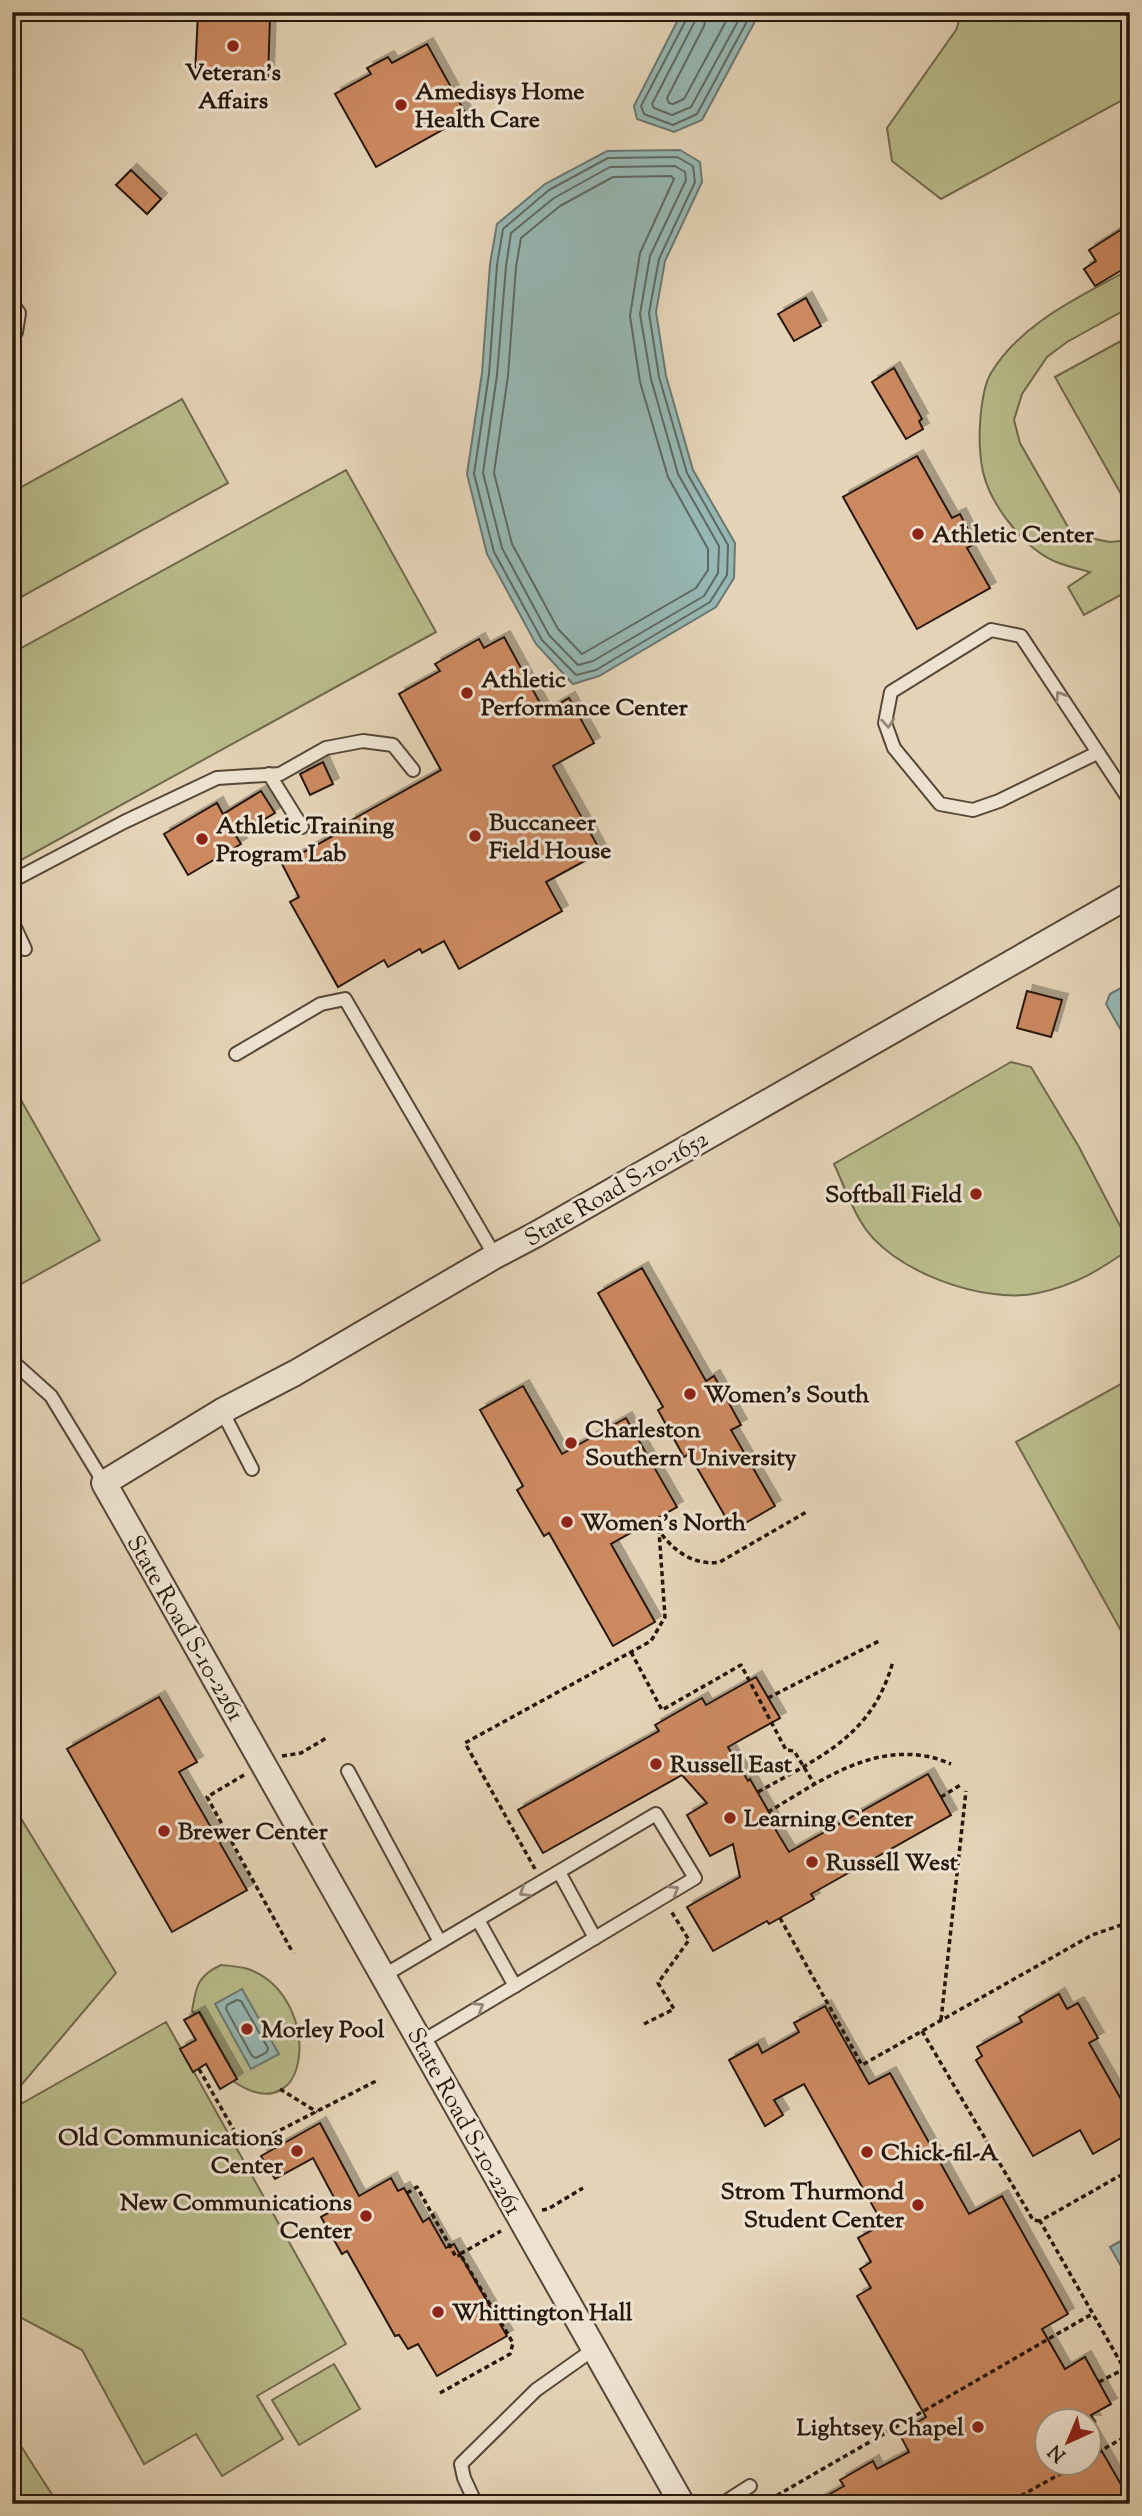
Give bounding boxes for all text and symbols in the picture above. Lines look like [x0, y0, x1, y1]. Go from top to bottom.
marker: Veteran's Affairs [225, 38, 241, 54]
place label: Veteran's Affairs [185, 57, 281, 119]
place label: Amedisys Home Health Care [415, 76, 585, 138]
marker: Amedisys Home Health Care [393, 97, 409, 113]
place label: Athletic Center [932, 519, 1095, 553]
marker: Athletic Center [910, 526, 926, 542]
place label: Athletic Performance Center [481, 664, 689, 726]
marker: Athletic Performance Center [459, 685, 475, 701]
one-way arrow [1055, 690, 1068, 703]
one-way arrow [880, 718, 895, 729]
place label: Buccaneer Field House [489, 807, 611, 869]
place label: Athletic Training Program Lab [216, 810, 395, 872]
marker: Buccaneer Field House [467, 828, 483, 844]
marker: Athletic Training Program Lab [194, 831, 210, 847]
street label: State Road S-10-1652 [519, 1123, 715, 1256]
place label: Softball Field [825, 1179, 962, 1213]
marker: Softball Field [968, 1186, 984, 1202]
place label: Women's South [704, 1379, 870, 1413]
marker: Women's South [682, 1386, 698, 1402]
place label: Charleston Southern University [585, 1414, 797, 1476]
marker: Charleston Southern University [563, 1435, 579, 1451]
place label: Women's North [581, 1507, 747, 1541]
marker: Women's North [559, 1514, 575, 1530]
street label: State Road S-10-2261 [117, 1530, 251, 1728]
place label: Russell East [670, 1749, 793, 1783]
marker: Russell East [648, 1756, 664, 1772]
place label: Learning Center [744, 1803, 914, 1837]
marker: Learning Center [722, 1810, 738, 1826]
place label: Brewer Center [178, 1816, 329, 1850]
marker: Brewer Center [156, 1823, 172, 1839]
place label: Russell West [826, 1847, 959, 1881]
marker: Russell West [804, 1854, 820, 1870]
one-way arrow [519, 1884, 532, 1897]
one-way arrow [667, 1886, 680, 1899]
one-way arrow [472, 2002, 485, 2015]
place label: Morley Pool [261, 2014, 385, 2048]
marker: Morley Pool [239, 2021, 255, 2037]
street label: State Road S-10-2261 [397, 2022, 529, 2222]
place label: Old Communications Center [58, 2122, 284, 2184]
place label: Chick-fil-A [881, 2137, 999, 2171]
marker: Old Communications Center [289, 2143, 305, 2159]
marker: Chick-fil-A [859, 2144, 875, 2160]
place label: Strom Thurmond Student Center [721, 2176, 905, 2238]
place label: New Communications Center [120, 2187, 353, 2249]
marker: Strom Thurmond Student Center [910, 2197, 926, 2213]
marker: New Communications Center [358, 2208, 374, 2224]
place label: Whittington Hall [452, 2297, 633, 2331]
marker: Whittington Hall [430, 2304, 446, 2320]
north arrow [1034, 2408, 1104, 2478]
place label: Lightsey Chapel [796, 2412, 964, 2446]
marker: Lightsey Chapel [970, 2419, 986, 2435]
text: N [1043, 2437, 1073, 2467]

